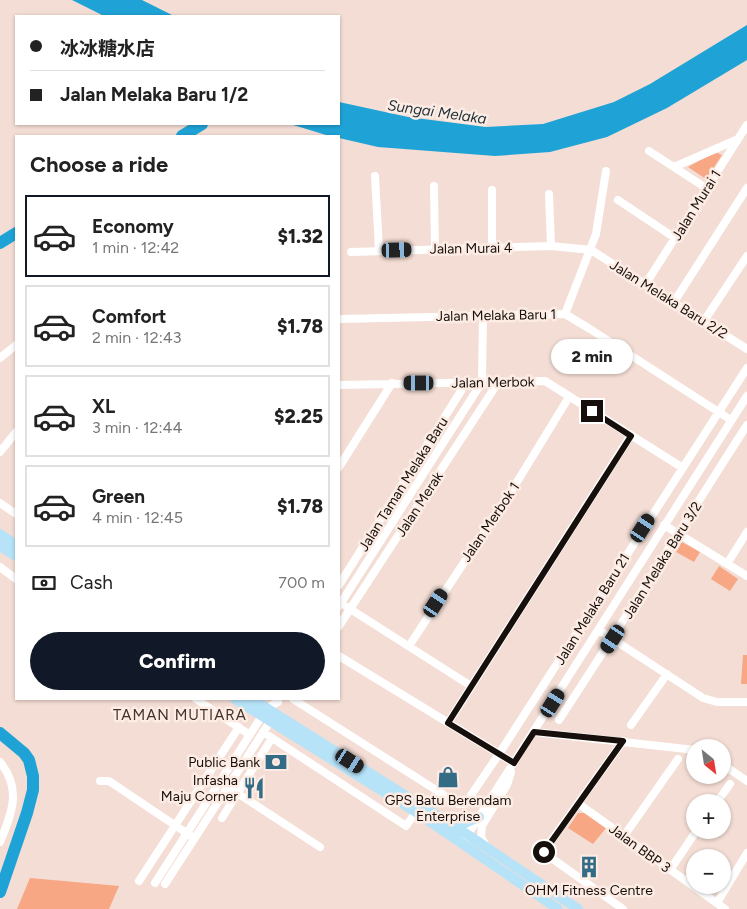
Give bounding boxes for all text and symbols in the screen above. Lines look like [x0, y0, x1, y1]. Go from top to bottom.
text: 冰冰糖水店 [60, 37, 155, 60]
text: Jalan Melaka Baru 1/2 [60, 83, 248, 106]
water label: Sungai Melaka [386, 96, 488, 128]
text: Choose a ride [30, 151, 168, 178]
street label: Jalan Murai 1 [668, 167, 725, 244]
icon: car [32, 214, 77, 259]
text: Economy [92, 215, 174, 238]
text: $1.32 [278, 225, 323, 248]
text: 1 min · 12:42 [92, 238, 179, 257]
street label: Jalan Murai 4 [429, 239, 513, 258]
car [381, 242, 412, 258]
street label: Jalan Melaka Baru 2/2 [607, 256, 731, 343]
icon: car [32, 304, 77, 349]
text: Comfort [92, 305, 167, 328]
street label: Jalan Melaka Baru 1 [436, 306, 556, 325]
text: $1.78 [277, 315, 323, 338]
text: 2 min · 12:43 [92, 328, 181, 347]
callout: 2 min [551, 338, 633, 374]
text: 2 min [572, 347, 612, 366]
street label: Jalan Merbok [451, 373, 535, 392]
car [404, 376, 434, 391]
icon: car [32, 394, 77, 439]
text: XL [92, 395, 115, 418]
route end [581, 400, 603, 422]
text: $2.25 [274, 405, 323, 428]
street label: Jalan Taman Melaka Baru [355, 414, 452, 555]
text: 3 min · 12:44 [92, 418, 182, 437]
street label: Jalan Merak [392, 468, 447, 540]
street label: Jalan Merbok 1 [458, 479, 523, 565]
icon: car [32, 484, 77, 529]
text: Green [92, 485, 145, 508]
text: $1.78 [277, 495, 323, 518]
street label: Jalan Melaka Baru 3/2 [619, 498, 706, 622]
text: 4 min · 12:45 [92, 508, 183, 527]
car [628, 511, 657, 545]
street label: Jalan Melaka Baru 21 [551, 550, 634, 668]
icon: cash [30, 569, 58, 597]
text: Cash [70, 571, 113, 594]
text: 700 m [278, 573, 325, 592]
car [421, 586, 450, 620]
car [598, 622, 627, 656]
button: Confirm [30, 632, 325, 690]
car [538, 686, 567, 720]
district label: TAMAN MUTIARA [113, 706, 247, 724]
north arrow [686, 739, 731, 784]
map controls [686, 739, 731, 894]
car [333, 747, 366, 775]
bank icon: Public Bank [263, 749, 289, 775]
place label: Public Bank [188, 754, 260, 771]
shop icon: GPS Batu Berendam Enterprise [435, 764, 461, 790]
place label: Infasha Maju Corner [161, 772, 238, 805]
restaurant icon: Infasha Maju Corner [241, 775, 267, 801]
place label: GPS Batu Berendam Enterprise [385, 792, 511, 825]
button: + [686, 794, 731, 839]
street label: Jalan BBP 3 [606, 820, 674, 876]
route start [533, 841, 555, 863]
button: − [686, 849, 731, 894]
building icon: OHM Fitness Centre [576, 854, 602, 880]
place label: OHM Fitness Centre [525, 882, 653, 899]

